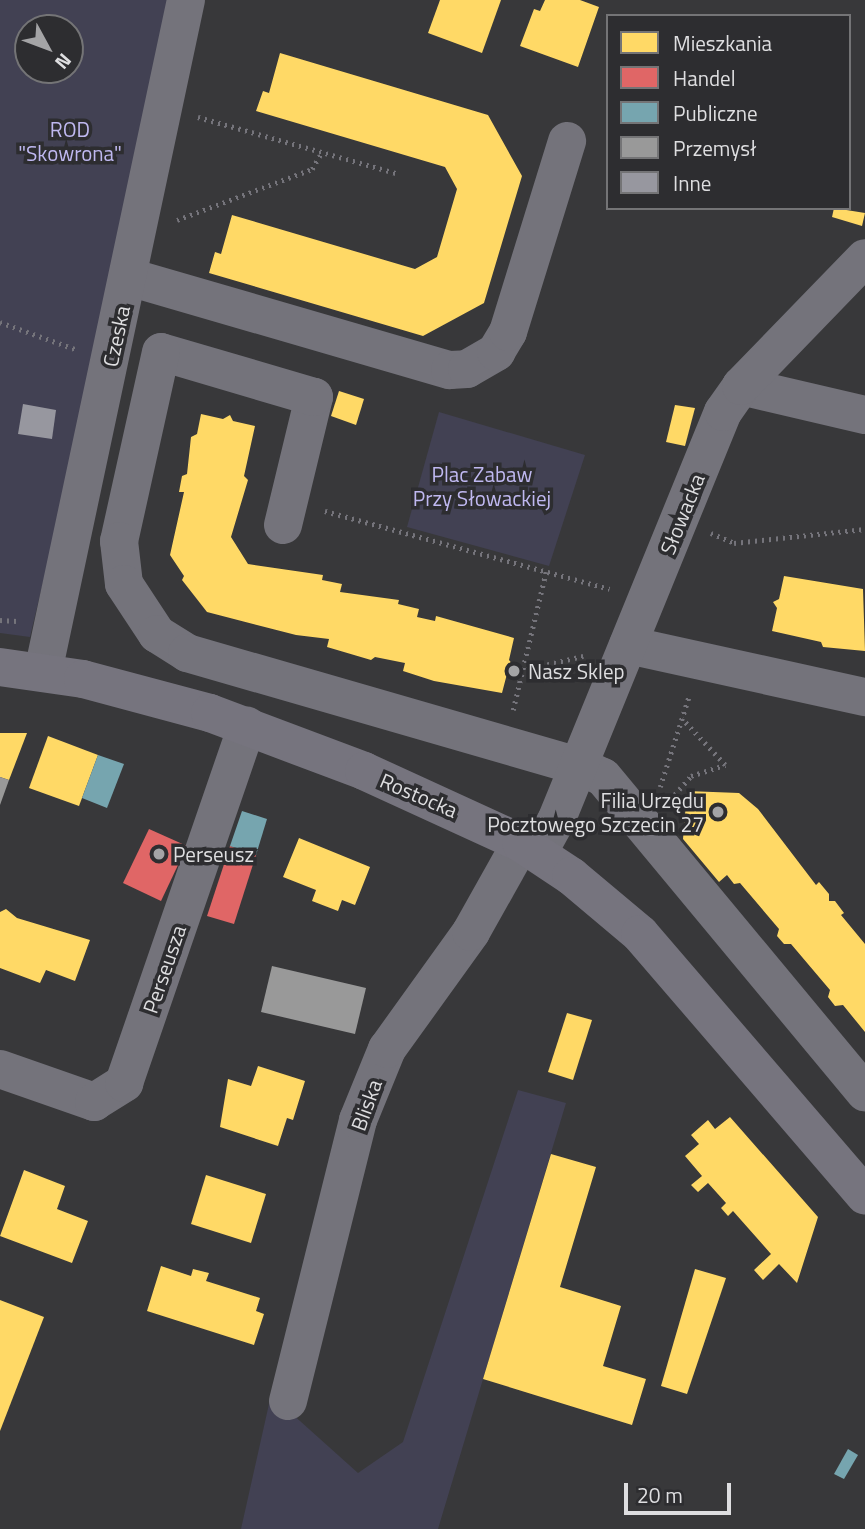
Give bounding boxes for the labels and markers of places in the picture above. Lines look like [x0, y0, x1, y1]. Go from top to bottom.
place label: Nasz Sklep [528, 658, 625, 684]
marker: Nasz Sklep [506, 663, 522, 679]
place label: Filia Urzędu Pocztowego Szczecin 27 [487, 787, 704, 837]
marker: Filia Urzędu Pocztowego Szczecin 27 [710, 804, 726, 820]
place label: Perseusz [173, 841, 254, 867]
marker: Perseusz [151, 846, 167, 862]

